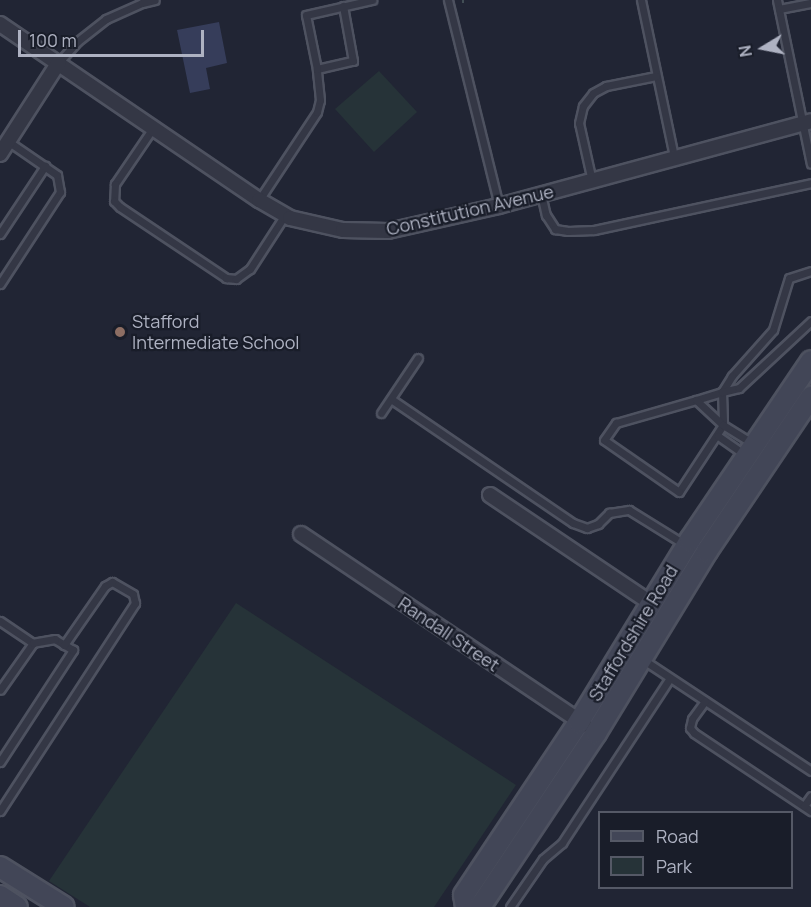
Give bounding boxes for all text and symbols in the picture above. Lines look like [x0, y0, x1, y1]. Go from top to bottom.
scale bar [21, 18, 207, 56]
north arrow [733, 18, 793, 78]
text: 100 m [29, 28, 77, 52]
text: N [733, 44, 757, 59]
street label: Constitution Avenue [384, 180, 556, 240]
place label: Stafford Intermediate School [132, 311, 300, 354]
marker: Stafford Intermediate School [113, 325, 127, 339]
street label: Staffordshire Road [584, 561, 682, 705]
street label: Randall Street [394, 592, 504, 676]
legend [598, 811, 793, 889]
text: Road [656, 824, 699, 848]
text: Park [656, 854, 692, 878]

